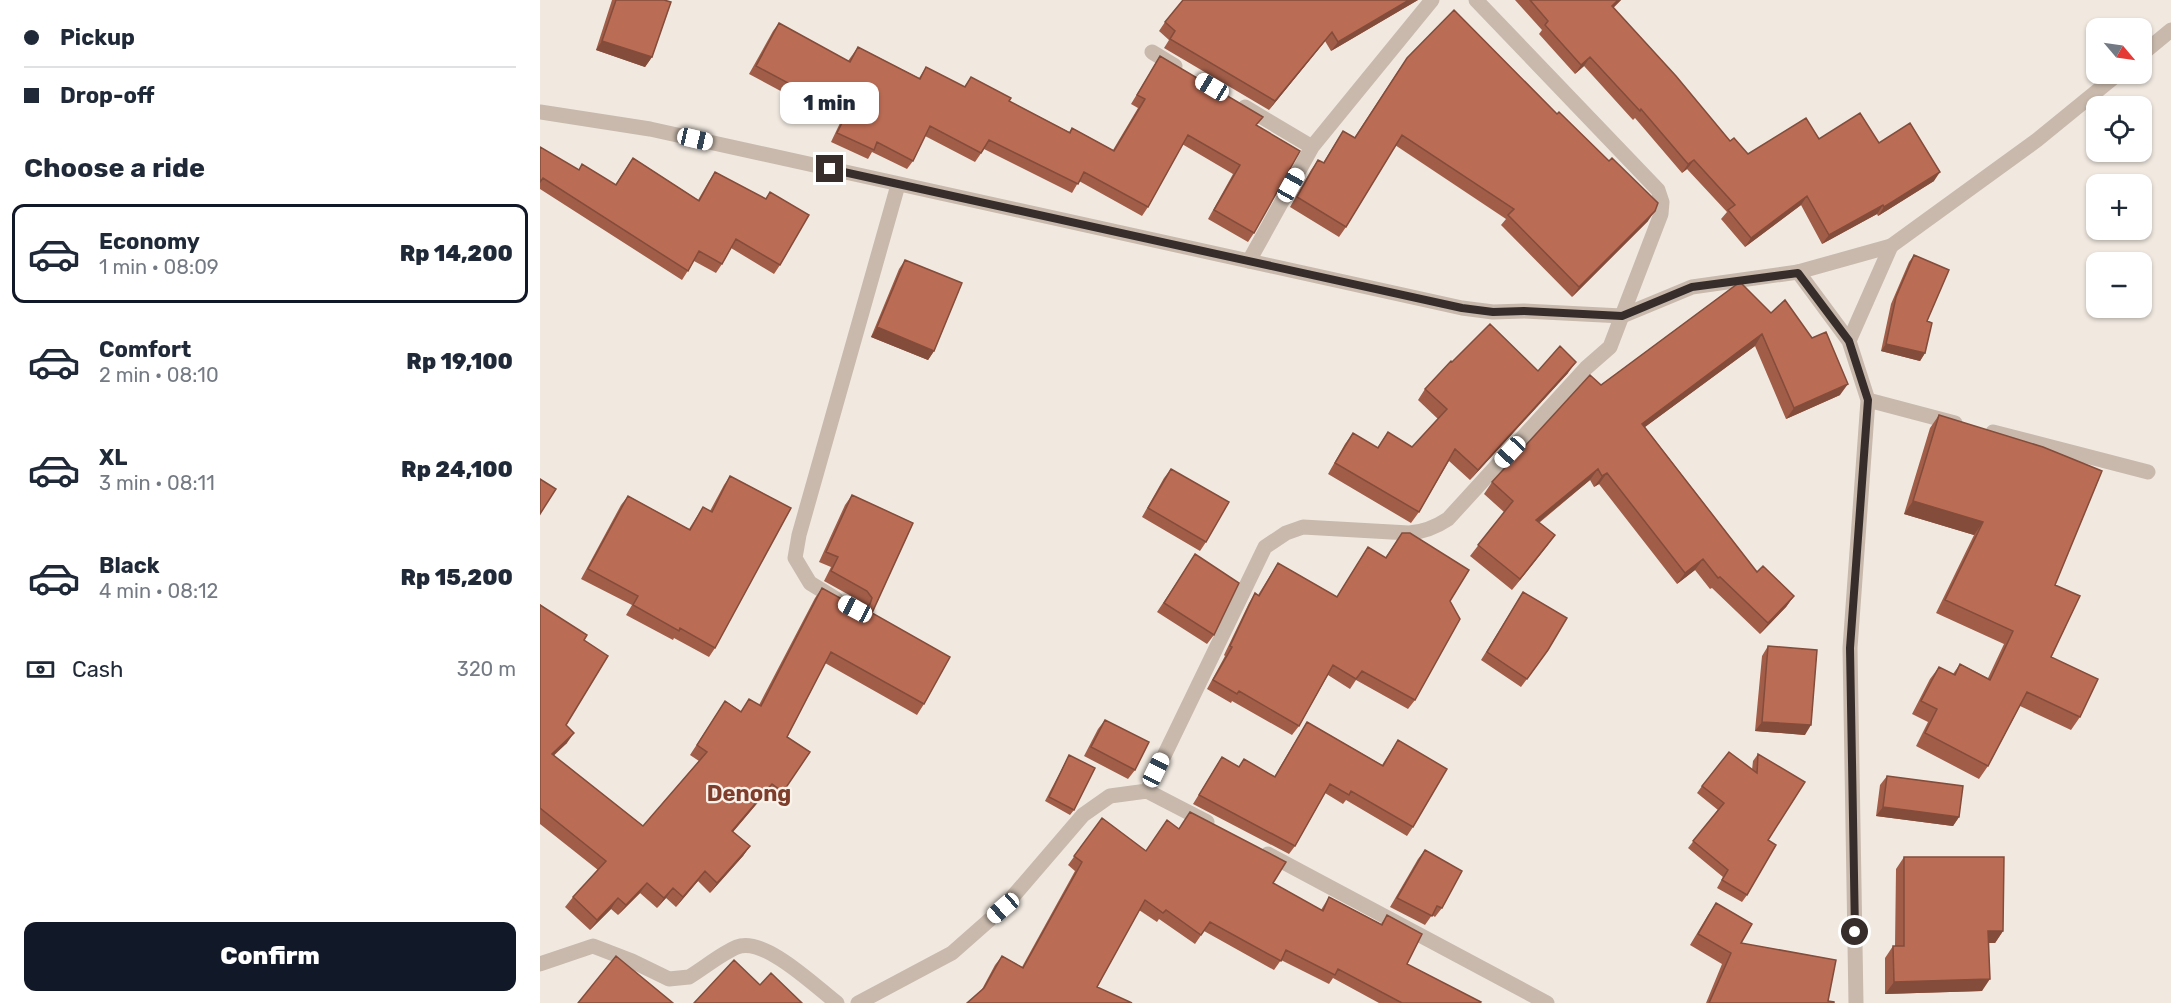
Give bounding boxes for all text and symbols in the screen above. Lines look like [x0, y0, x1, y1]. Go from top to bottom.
north arrow [2086, 18, 2152, 84]
map controls [2086, 18, 2152, 318]
text: Pickup [60, 24, 135, 51]
car [1192, 70, 1232, 104]
text: Drop-off [60, 82, 155, 109]
callout: 1 min [780, 82, 880, 124]
text: 1 min [803, 91, 856, 115]
button: locate [2086, 96, 2152, 162]
car [675, 126, 715, 152]
text: Choose a ride [24, 152, 205, 184]
route end [816, 155, 843, 182]
car [1274, 165, 1308, 205]
button: + [2086, 174, 2152, 240]
icon: car [27, 227, 81, 281]
text: Economy [99, 228, 200, 255]
text: Rp 14,200 [400, 240, 513, 267]
button: − [2086, 252, 2152, 318]
text: 1 min · 08:09 [99, 255, 219, 279]
icon: car [27, 335, 81, 389]
text: Comfort [99, 336, 191, 363]
text: Rp 19,100 [406, 348, 513, 375]
text: 2 min · 08:10 [99, 363, 219, 387]
car [1491, 433, 1529, 471]
icon: car [27, 443, 81, 497]
text: XL [99, 444, 127, 471]
text: Rp 24,100 [401, 456, 513, 483]
text: 3 min · 08:11 [99, 471, 215, 495]
icon: car [27, 551, 81, 605]
text: Black [99, 552, 160, 579]
text: Rp 15,200 [401, 564, 513, 591]
text: 4 min · 08:12 [99, 579, 218, 603]
car [835, 593, 875, 625]
icon: cash [24, 653, 57, 686]
text: Cash [72, 656, 123, 683]
text: 320 m [457, 657, 516, 681]
car [1140, 750, 1172, 790]
district label: Denong [707, 780, 791, 807]
car [984, 889, 1022, 927]
route start [1841, 918, 1868, 945]
button: Confirm [24, 922, 516, 991]

